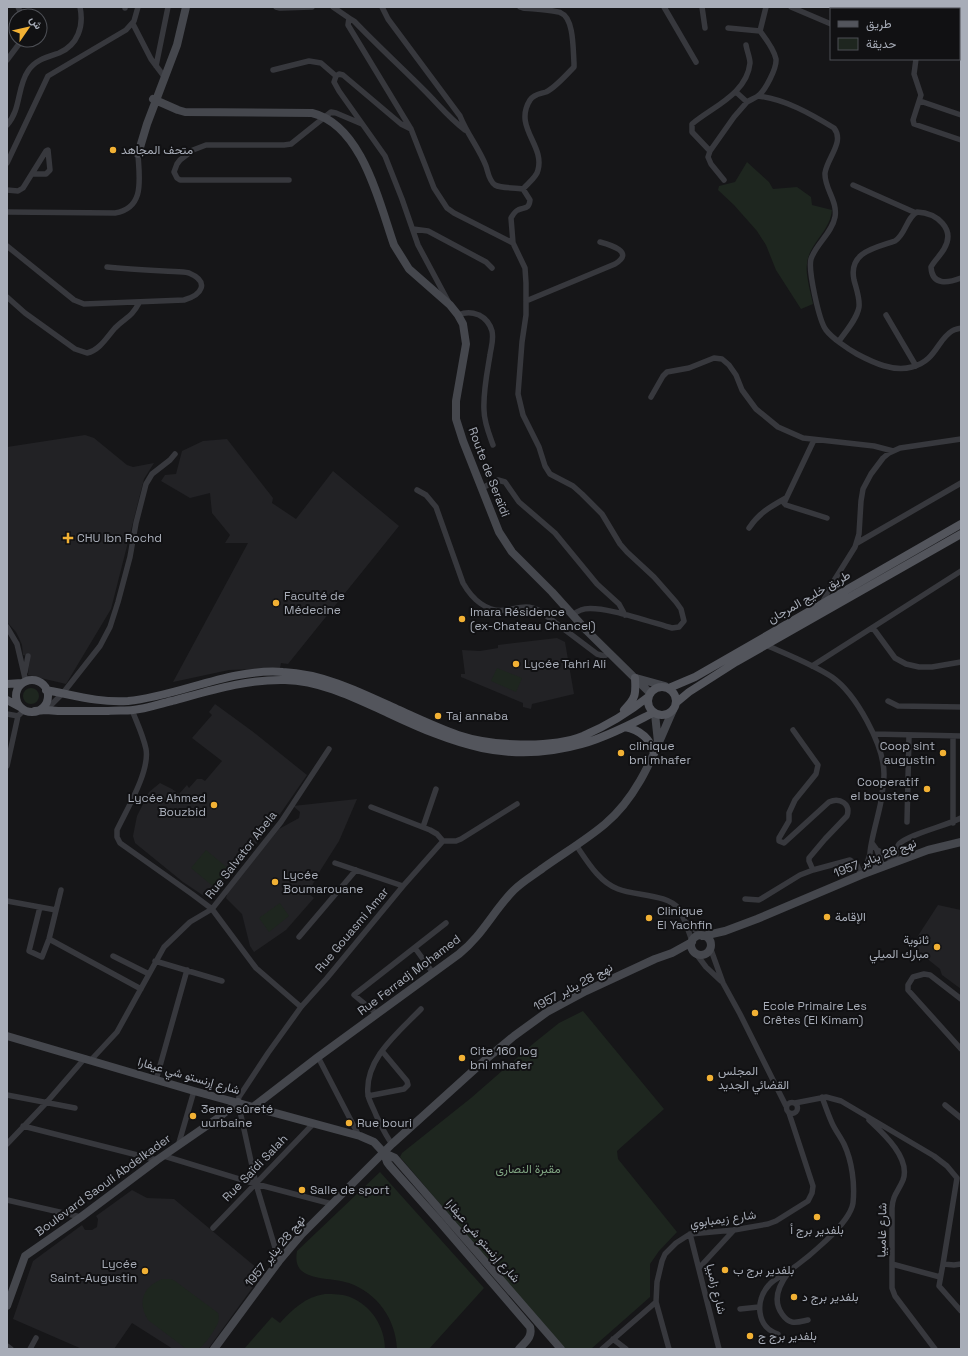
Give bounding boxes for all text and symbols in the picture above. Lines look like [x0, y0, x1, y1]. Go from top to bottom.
north arrow [8, 8, 48, 48]
legend [830, 8, 960, 60]
text: ش [27, 13, 46, 32]
text: طريق [866, 16, 892, 32]
text: حديقة [866, 36, 896, 52]
place label: متحف المجاهد [121, 142, 193, 158]
marker: متحف المجاهد [108, 145, 118, 155]
street label: Route de Seraïdi [465, 425, 514, 519]
place label: CHU Ibn Rochd [77, 530, 162, 546]
marker: CHU Ibn Rochd [62, 532, 74, 544]
street label: طريق خليج المرجان [765, 567, 854, 628]
place label: Faculté de Médecine [284, 588, 345, 618]
marker: Faculté de Médecine [271, 598, 281, 608]
place label: Imara Résidence (ex-Chateau Chancel) [470, 604, 595, 634]
marker: Imara Résidence (ex-Chateau Chancel) [457, 614, 467, 624]
place label: Lycée Tahri Ali [524, 656, 606, 672]
marker: Lycée Tahri Ali [511, 659, 521, 669]
place label: Taj annaba [446, 708, 508, 724]
marker: Taj annaba [433, 711, 443, 721]
place label: clinique bni mhafer [629, 738, 691, 768]
place label: Coop sint augustin [880, 738, 935, 768]
marker: clinique bni mhafer [616, 748, 626, 758]
marker: Coop sint augustin [938, 748, 948, 758]
place label: Cooperatif el boustene [850, 774, 919, 804]
marker: Cooperatif el boustene [922, 784, 932, 794]
place label: Lycée Ahmed Bouzbid [128, 790, 206, 820]
marker: Lycée Ahmed Bouzbid [209, 800, 219, 810]
street label: Rue Salvator Abela [202, 808, 280, 902]
street label: نهج 28 يناير 1957 [831, 835, 919, 882]
place label: Lycée Boumarouane [283, 867, 363, 897]
marker: Lycée Boumarouane [270, 877, 280, 887]
street label: Rue Gouasmi Amar [312, 884, 393, 976]
place label: Clinique El Yachfin [657, 903, 712, 933]
place label: الإقامة [835, 909, 866, 925]
marker: الإقامة [822, 912, 832, 922]
marker: Clinique El Yachfin [644, 913, 654, 923]
street label: Rue Ferradj Mohamed [354, 931, 464, 1019]
place label: ثانوية مبارك الميلي [869, 932, 929, 964]
marker: ثانوية مبارك الميلي [932, 942, 942, 952]
street label: نهج 28 يناير 1957 [531, 959, 616, 1015]
place label: Ecole Primaire Les Crêtes (El Kimam) [763, 998, 867, 1028]
marker: Ecole Primaire Les Crêtes (El Kimam) [750, 1008, 760, 1018]
place label: Cite 160 log bni mhafer [470, 1043, 537, 1073]
marker: Cite 160 log bni mhafer [457, 1053, 467, 1063]
street label: شارع إرنستو شي عيفارا [135, 1054, 242, 1100]
place label: المجلس القضائي الجديد [718, 1063, 789, 1095]
marker: المجلس القضائي الجديد [705, 1073, 715, 1083]
place label: 3eme sûreté uurbaine [201, 1101, 273, 1131]
marker: 3eme sûreté uurbaine [188, 1111, 198, 1121]
place label: Rue bouri [357, 1115, 412, 1131]
marker: Rue bouri [344, 1118, 354, 1128]
street label: Boulevard Saouli Abdelkader [32, 1130, 174, 1240]
street label: Rue Saïdi Salah [219, 1131, 291, 1205]
park label: مقبرة النصارى [495, 1161, 561, 1177]
place label: Salle de sport [310, 1182, 390, 1198]
marker: Salle de sport [297, 1185, 307, 1195]
street label: شارع إرنستو شي عيفارا [441, 1196, 524, 1287]
street label: شارع غامبيا [874, 1203, 891, 1257]
street label: شارع زيمبابوي [689, 1206, 757, 1234]
street label: نهج 28 يناير 1957 [241, 1212, 310, 1291]
marker: بلفدير برج أ [812, 1212, 822, 1222]
place label: بلفدير برج أ [790, 1222, 844, 1239]
place label: Lycée Saint-Augustin [50, 1256, 137, 1286]
street label: شارع زامبيا [701, 1262, 730, 1316]
place label: بلفدير برج ب [733, 1262, 794, 1279]
marker: بلفدير برج ب [720, 1265, 730, 1275]
marker: Lycée Saint-Augustin [140, 1266, 150, 1276]
place label: بلفدير برج د [802, 1289, 859, 1306]
marker: بلفدير برج د [789, 1292, 799, 1302]
place label: بلفدير برج ج [758, 1328, 817, 1345]
marker: بلفدير برج ج [745, 1331, 755, 1341]

